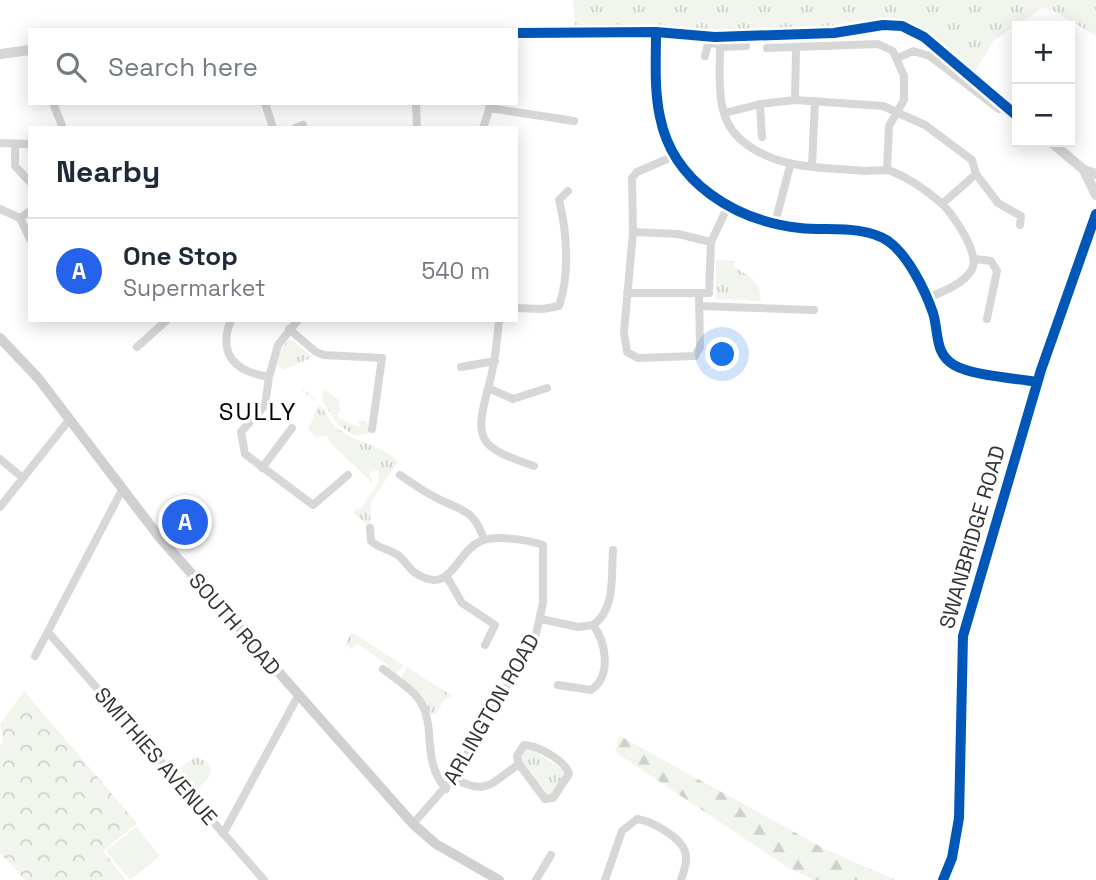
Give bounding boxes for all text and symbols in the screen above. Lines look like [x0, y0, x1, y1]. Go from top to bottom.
map controls [1012, 21, 1075, 147]
button: + [1012, 21, 1075, 84]
search box [28, 28, 518, 105]
icon: search [52, 48, 90, 86]
text: Search here [108, 50, 258, 84]
button: − [1012, 84, 1075, 147]
text: Nearby [56, 152, 160, 191]
text: One Stop [123, 239, 238, 273]
text: A [72, 256, 86, 286]
text: 540 m [421, 256, 490, 286]
text: Supermarket [123, 273, 265, 303]
your location [705, 337, 739, 371]
district label: SULLY [219, 396, 297, 427]
street label: SWANBRIDGE ROAD [933, 442, 1011, 632]
pin: A [162, 496, 208, 548]
street label: SOUTH ROAD [183, 567, 287, 681]
street label: ARLINGTON ROAD [437, 629, 545, 789]
street label: SMITHIES AVENUE [89, 682, 223, 830]

